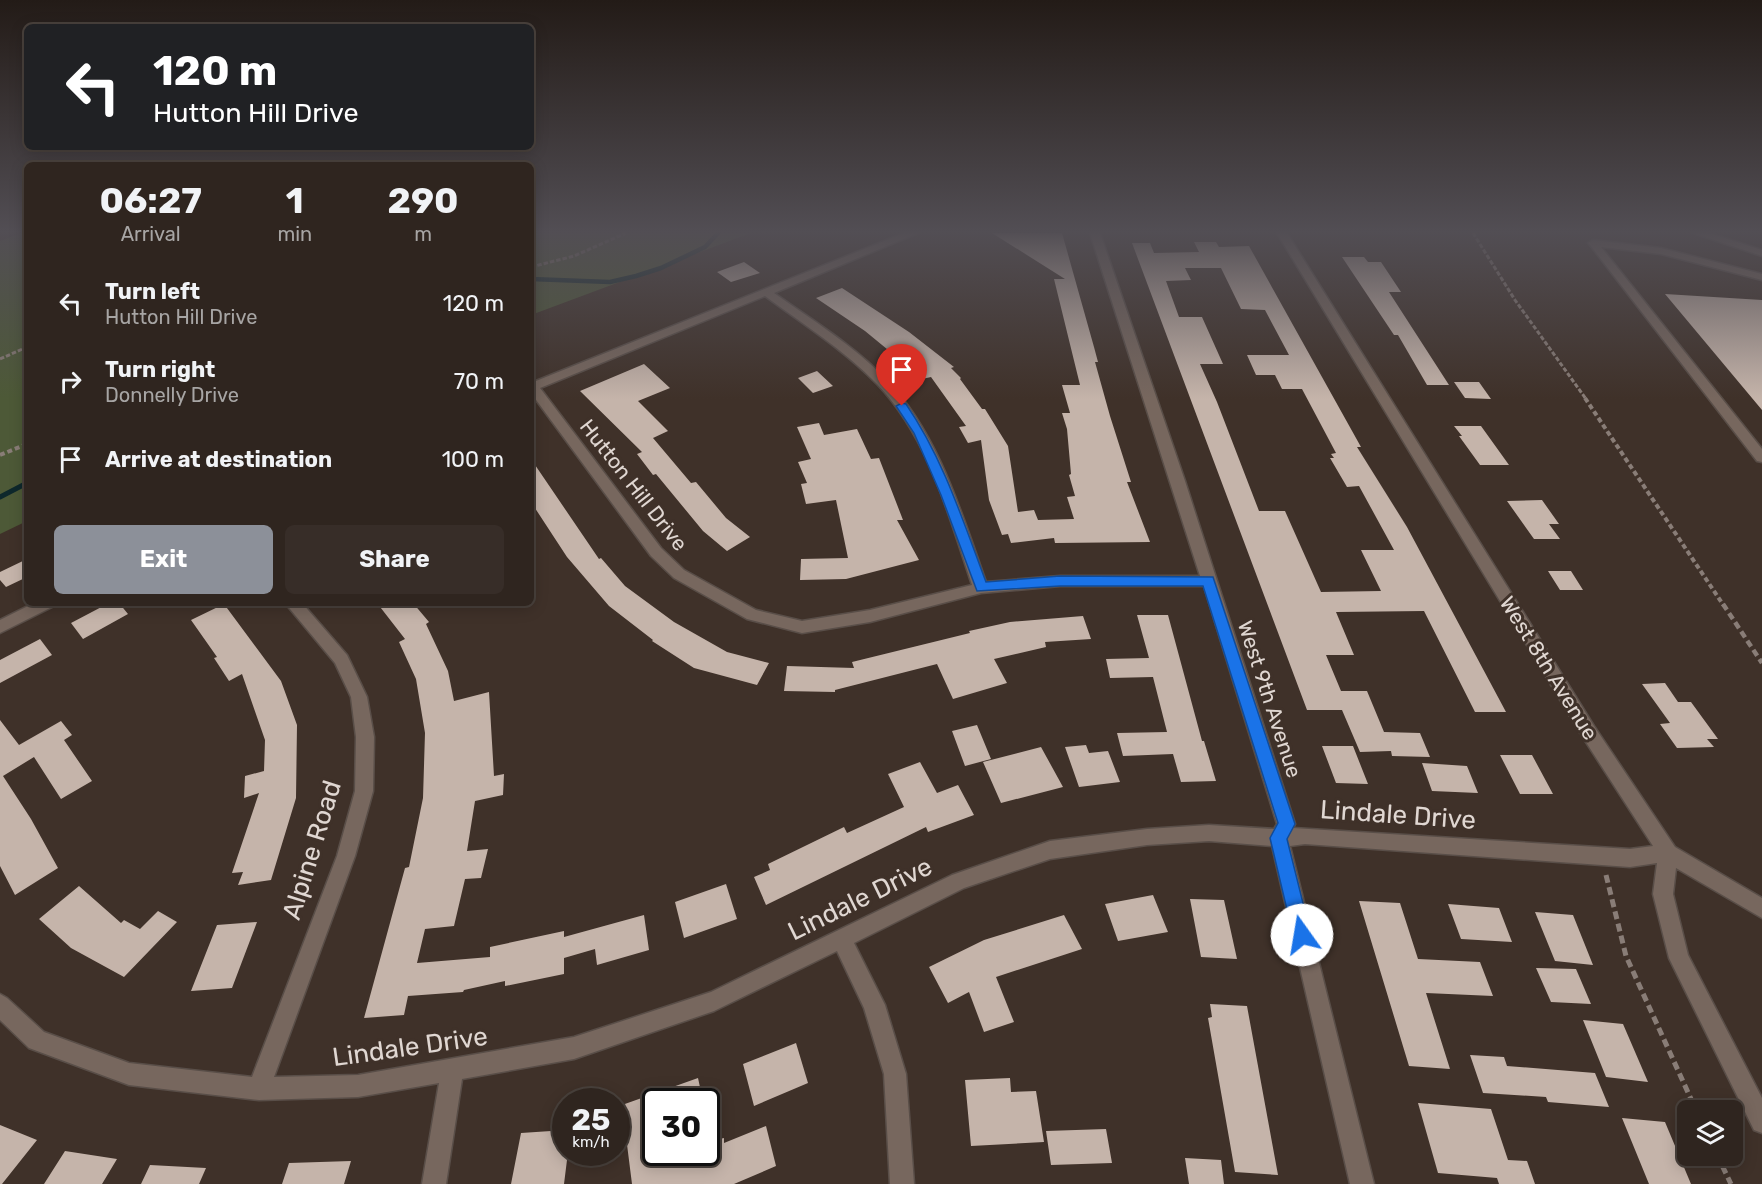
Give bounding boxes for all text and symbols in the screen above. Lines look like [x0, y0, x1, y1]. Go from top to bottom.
text: 120 m [153, 46, 277, 96]
icon: left [54, 48, 132, 126]
text: Hutton Hill Drive [153, 97, 359, 129]
text: 06:27 [99, 179, 202, 222]
text: 1 [286, 179, 304, 222]
text: 290 [388, 179, 459, 222]
text: Arrival [121, 222, 181, 246]
text: min [277, 222, 312, 246]
text: m [414, 222, 432, 246]
text: Turn left [105, 278, 200, 305]
icon: left [54, 287, 87, 320]
text: 120 m [443, 290, 504, 317]
text: Hutton Hill Drive [105, 305, 257, 329]
pin [876, 344, 927, 406]
icon: arrive [885, 353, 918, 386]
text: Turn right [105, 356, 215, 383]
icon: right [54, 365, 87, 398]
text: 70 m [454, 368, 504, 395]
text: Donnelly Drive [105, 383, 239, 407]
street label: Hutton Hill Drive [575, 414, 693, 556]
icon: arrive [54, 443, 87, 476]
text: Arrive at destination [105, 446, 332, 473]
text: 100 m [442, 446, 504, 473]
button: Exit [54, 525, 273, 594]
button: Share [285, 525, 504, 594]
street label: West 8th Avenue [1495, 592, 1603, 744]
street label: West 9th Avenue [1233, 617, 1307, 781]
street label: Alpine Road [276, 777, 348, 923]
street label: Lindale Drive [1319, 794, 1477, 836]
street label: Lindale Drive [783, 851, 937, 947]
position arrow [1270, 903, 1334, 967]
street label: Lindale Drive [330, 1021, 490, 1073]
speed limit sign: 30 [642, 1088, 720, 1166]
map controls [1677, 1100, 1743, 1166]
button: layers [1677, 1100, 1743, 1166]
text: 25 [572, 1102, 610, 1138]
text: km/h [572, 1133, 610, 1151]

